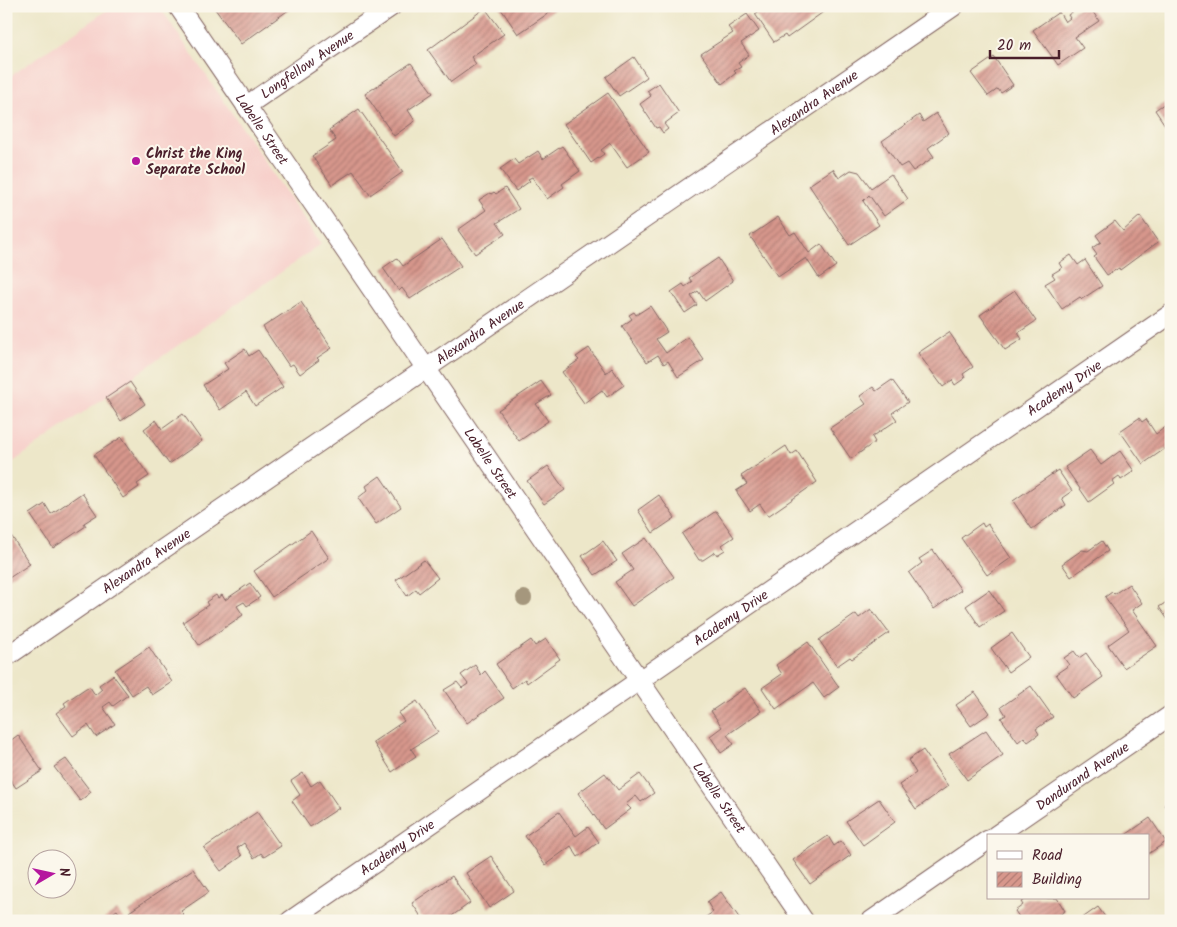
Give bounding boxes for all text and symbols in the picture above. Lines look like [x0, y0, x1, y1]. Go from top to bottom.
street label: Longfellow Avenue [256, 25, 359, 105]
scale bar [990, 28, 1058, 60]
text: 20 m [997, 34, 1031, 58]
street label: Alexandra Avenue [766, 64, 864, 141]
street label: Labelle Street [229, 89, 294, 170]
place label: Christ the King Separate School [146, 143, 245, 181]
marker: Christ the King Separate School [130, 155, 142, 167]
street label: Alexandra Avenue [432, 294, 530, 371]
street label: Academy Drive [1022, 354, 1107, 422]
street label: Labelle Street [458, 424, 523, 504]
street label: Alexandra Avenue [98, 523, 196, 600]
street label: Academy Drive [689, 584, 774, 652]
street label: Dandurand Avenue [1032, 736, 1135, 817]
street label: Labelle Street [686, 758, 751, 839]
street label: Academy Drive [355, 814, 440, 882]
legend [987, 834, 1150, 900]
text: Road [1032, 844, 1063, 868]
north arrow [28, 850, 78, 900]
text: N [52, 866, 75, 878]
text: Building [1032, 868, 1082, 892]

